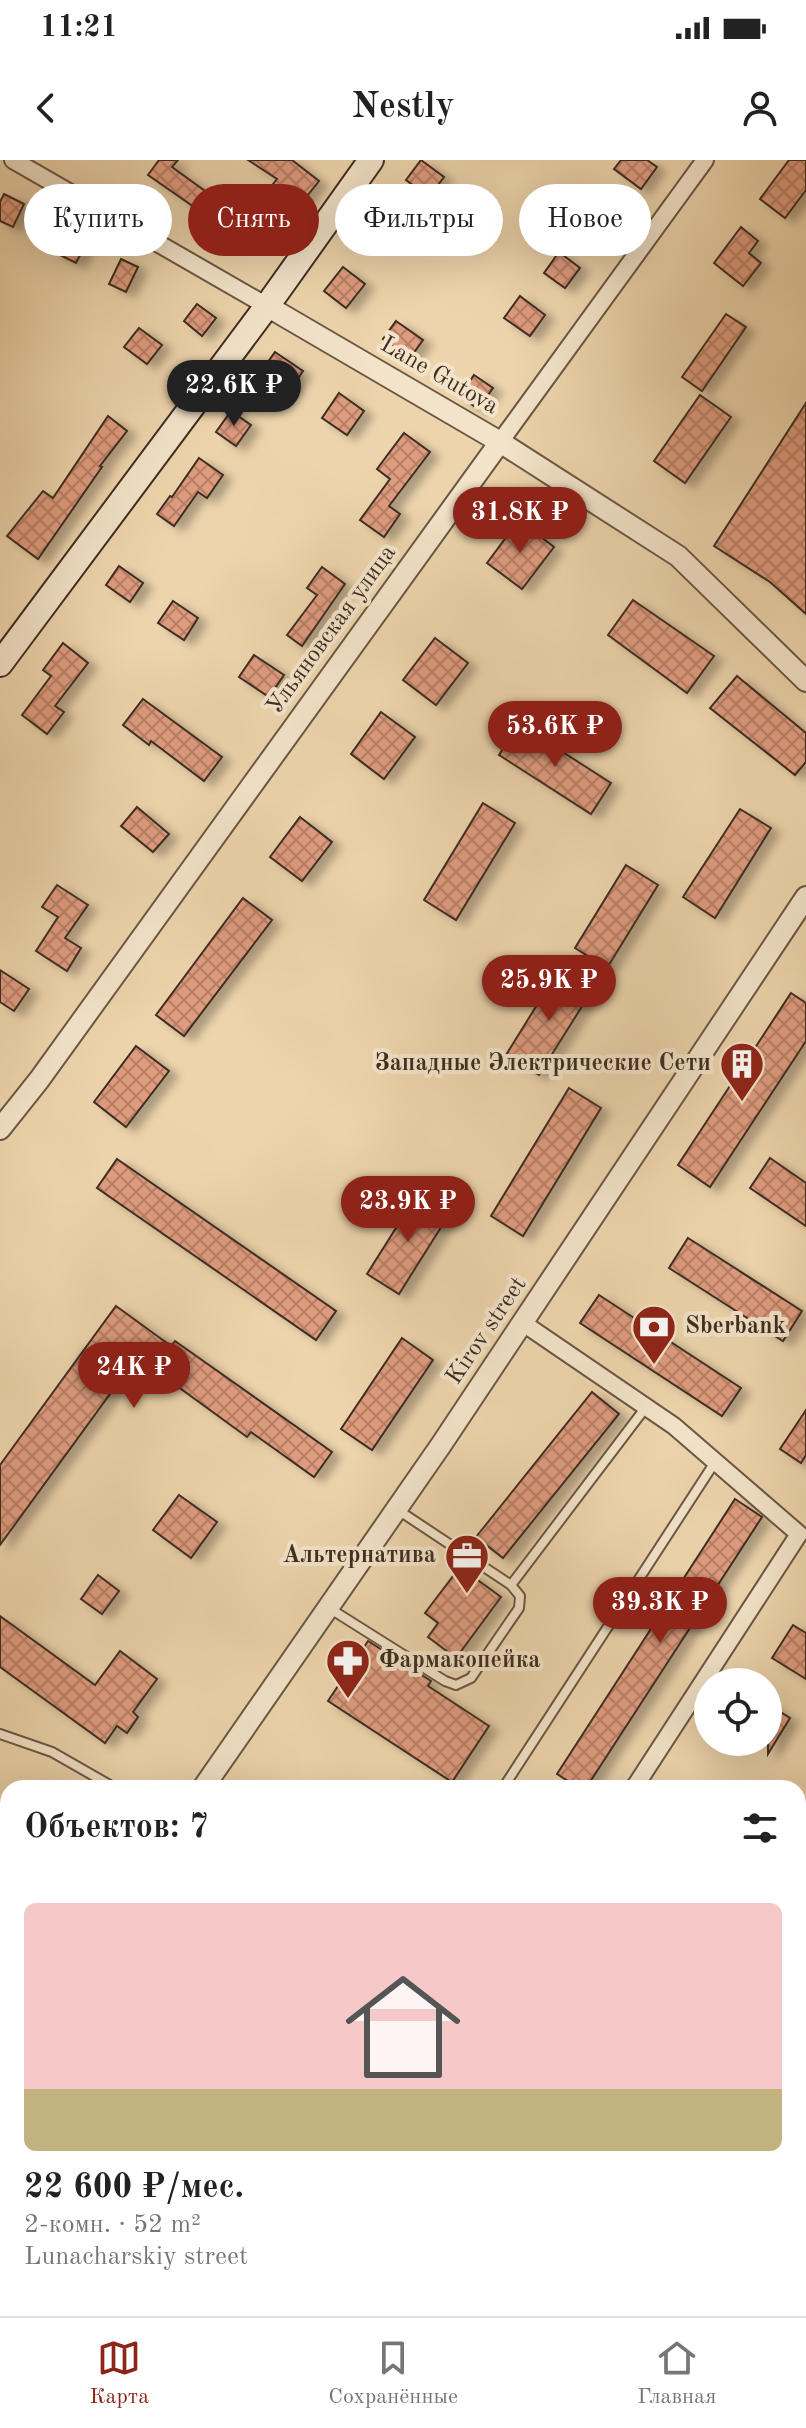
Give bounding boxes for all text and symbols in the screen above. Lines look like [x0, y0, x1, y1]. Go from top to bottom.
text: 11:21 [40, 13, 118, 43]
icon: back [24, 86, 68, 130]
icon: person [738, 86, 782, 130]
text: Nestly [351, 90, 455, 126]
chip: Купить [24, 184, 172, 256]
chip: Снять [188, 184, 319, 256]
chip: Фильтры [335, 184, 503, 256]
chip: Новое [519, 184, 651, 256]
street label: Lane Gutova [376, 333, 502, 419]
pin: 22.6K ₽ [160, 360, 308, 428]
text: 22.6K ₽ [185, 373, 283, 399]
pin: 31.8K ₽ [446, 487, 594, 555]
text: 31.8K ₽ [471, 500, 569, 526]
street label: Ульяновская улица [263, 541, 401, 719]
pin: 53.6K ₽ [481, 701, 629, 769]
text: 53.6K ₽ [506, 714, 604, 740]
pin: 25.9K ₽ [475, 955, 623, 1023]
text: 25.9K ₽ [500, 968, 598, 994]
building icon: Западные Электрические Сети [718, 1040, 766, 1103]
place label: Западные Электрические Сети [374, 1052, 711, 1076]
pin: 23.9K ₽ [334, 1176, 482, 1244]
text: 23.9K ₽ [359, 1189, 457, 1215]
street label: Kirov street [442, 1273, 532, 1389]
bank icon: Sberbank [630, 1303, 678, 1366]
place label: Sberbank [685, 1315, 786, 1339]
pin: 24K ₽ [78, 1342, 190, 1410]
text: 24K ₽ [96, 1355, 172, 1381]
office icon: Альтернатива [443, 1532, 491, 1595]
place label: Альтернатива [282, 1544, 436, 1568]
pin: 39.3K ₽ [586, 1577, 734, 1645]
text: 39.3K ₽ [611, 1590, 709, 1616]
pharmacy icon: Фармакопейка [324, 1637, 372, 1700]
place label: Фармакопейка [379, 1649, 540, 1673]
map controls [694, 1668, 782, 1756]
button: locate [694, 1668, 782, 1756]
icon: filters [738, 1806, 782, 1850]
text: Объектов: 7 [24, 1811, 209, 1845]
icon: home [331, 1955, 475, 2099]
text: 22 600 ₽/мес. [24, 2171, 244, 2205]
text: 2-комн. · 52 m² [24, 2212, 201, 2238]
text: Lunacharskiy street [24, 2244, 248, 2270]
tab: Карта [90, 2336, 149, 2411]
tab: Сохранённые [328, 2336, 458, 2411]
tab: Главная [637, 2336, 716, 2411]

